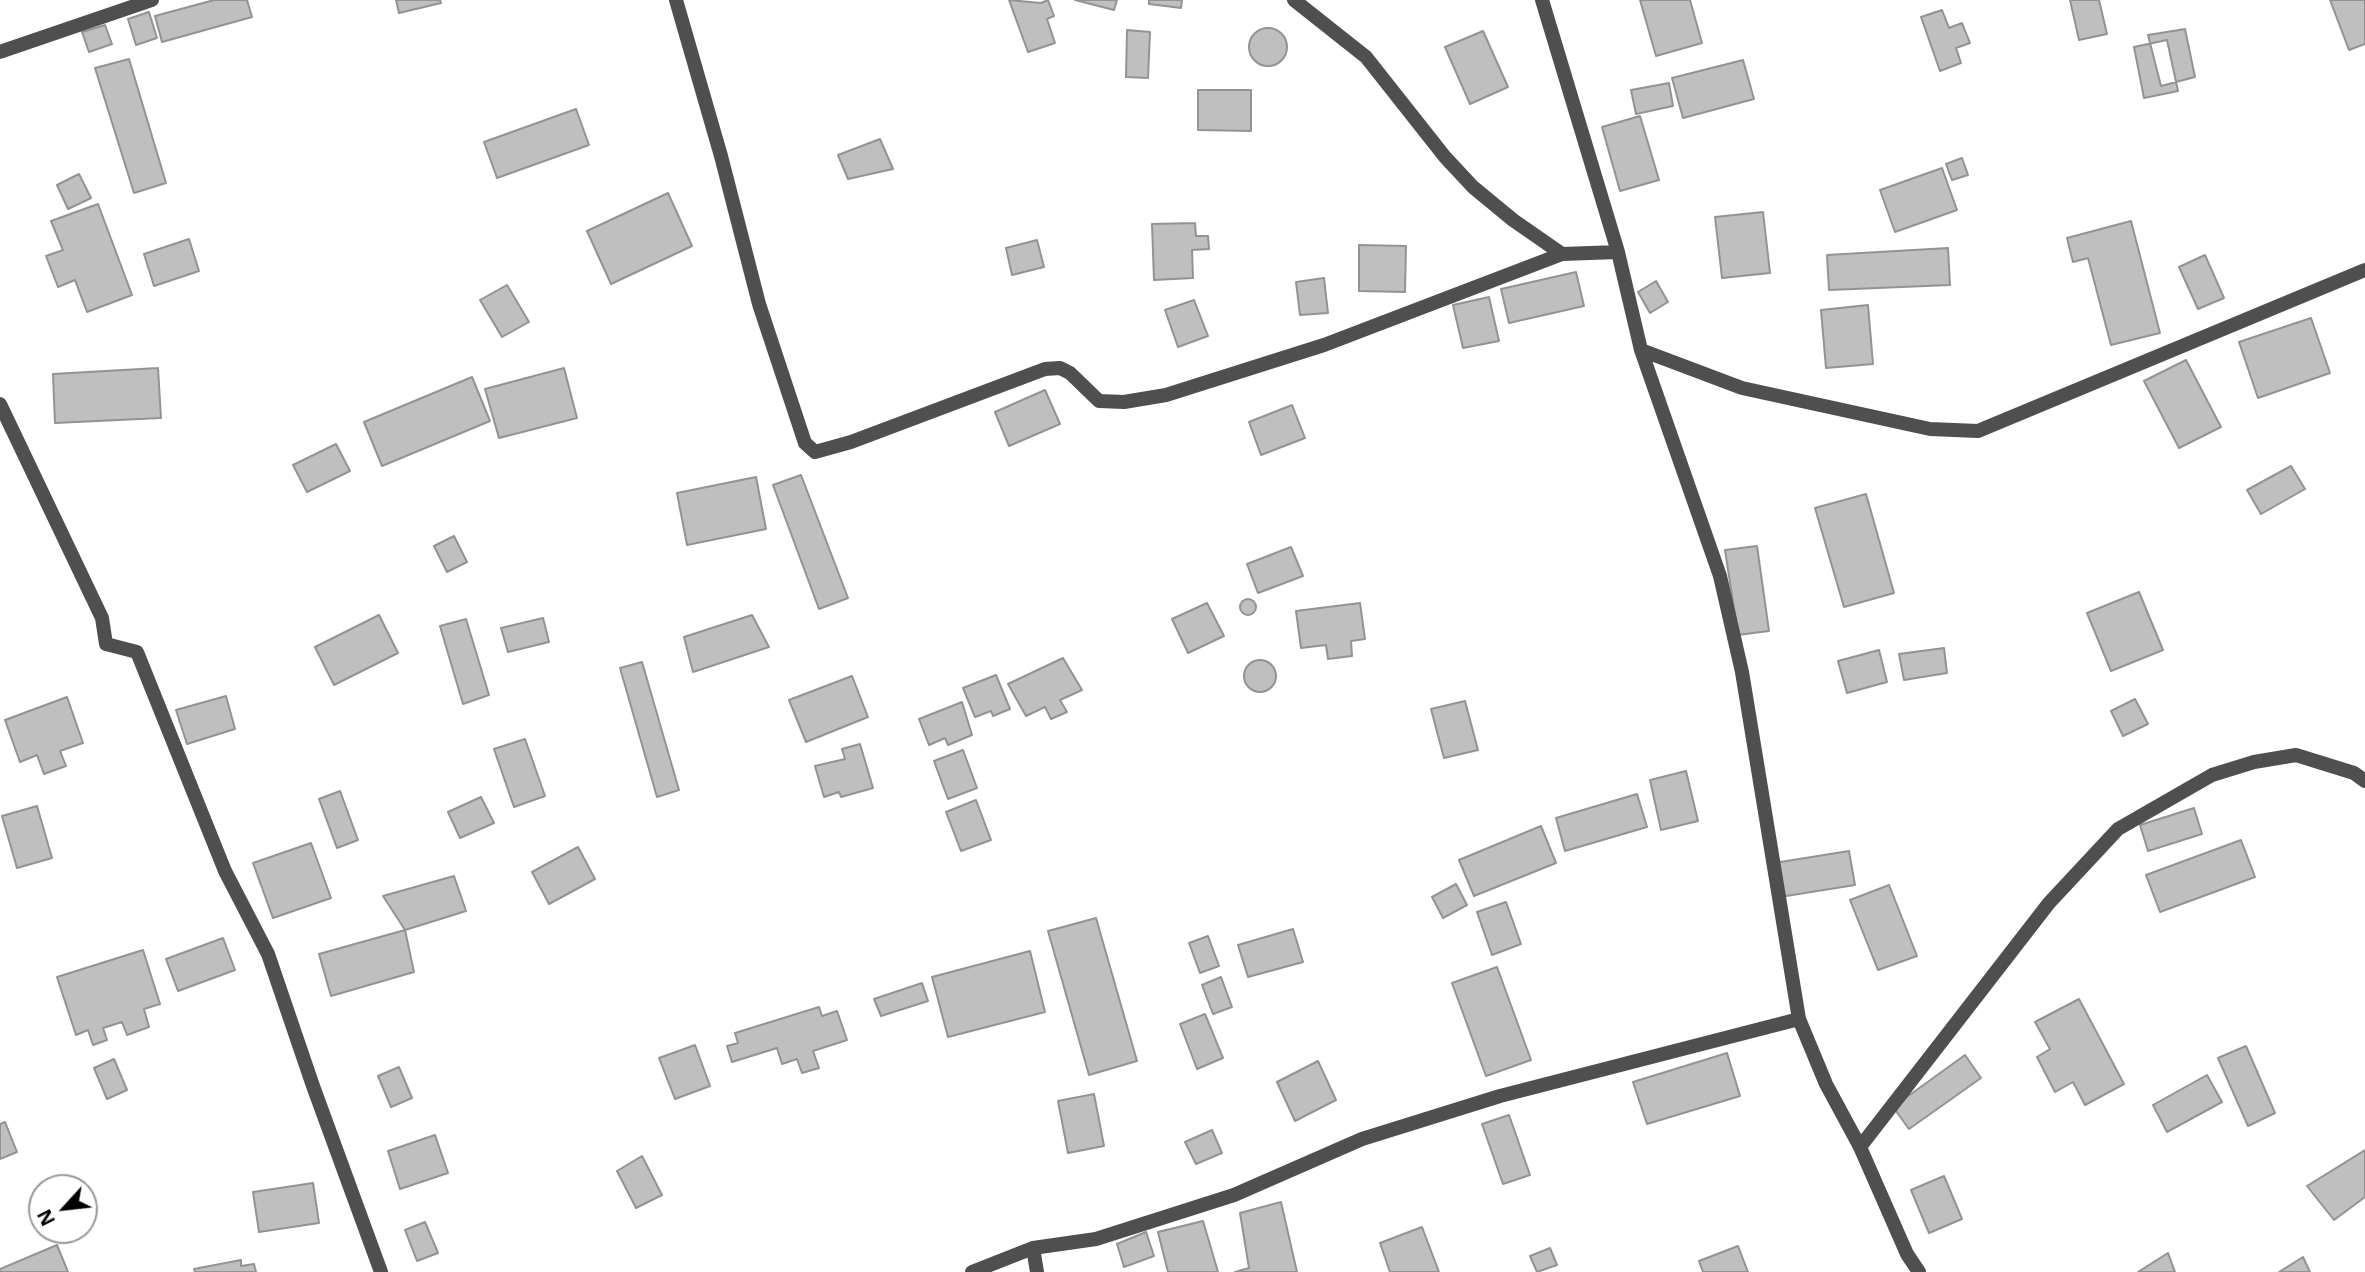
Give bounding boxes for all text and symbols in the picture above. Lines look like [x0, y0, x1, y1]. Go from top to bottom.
north arrow [28, 1174, 98, 1244]
text: N [31, 1205, 61, 1230]

